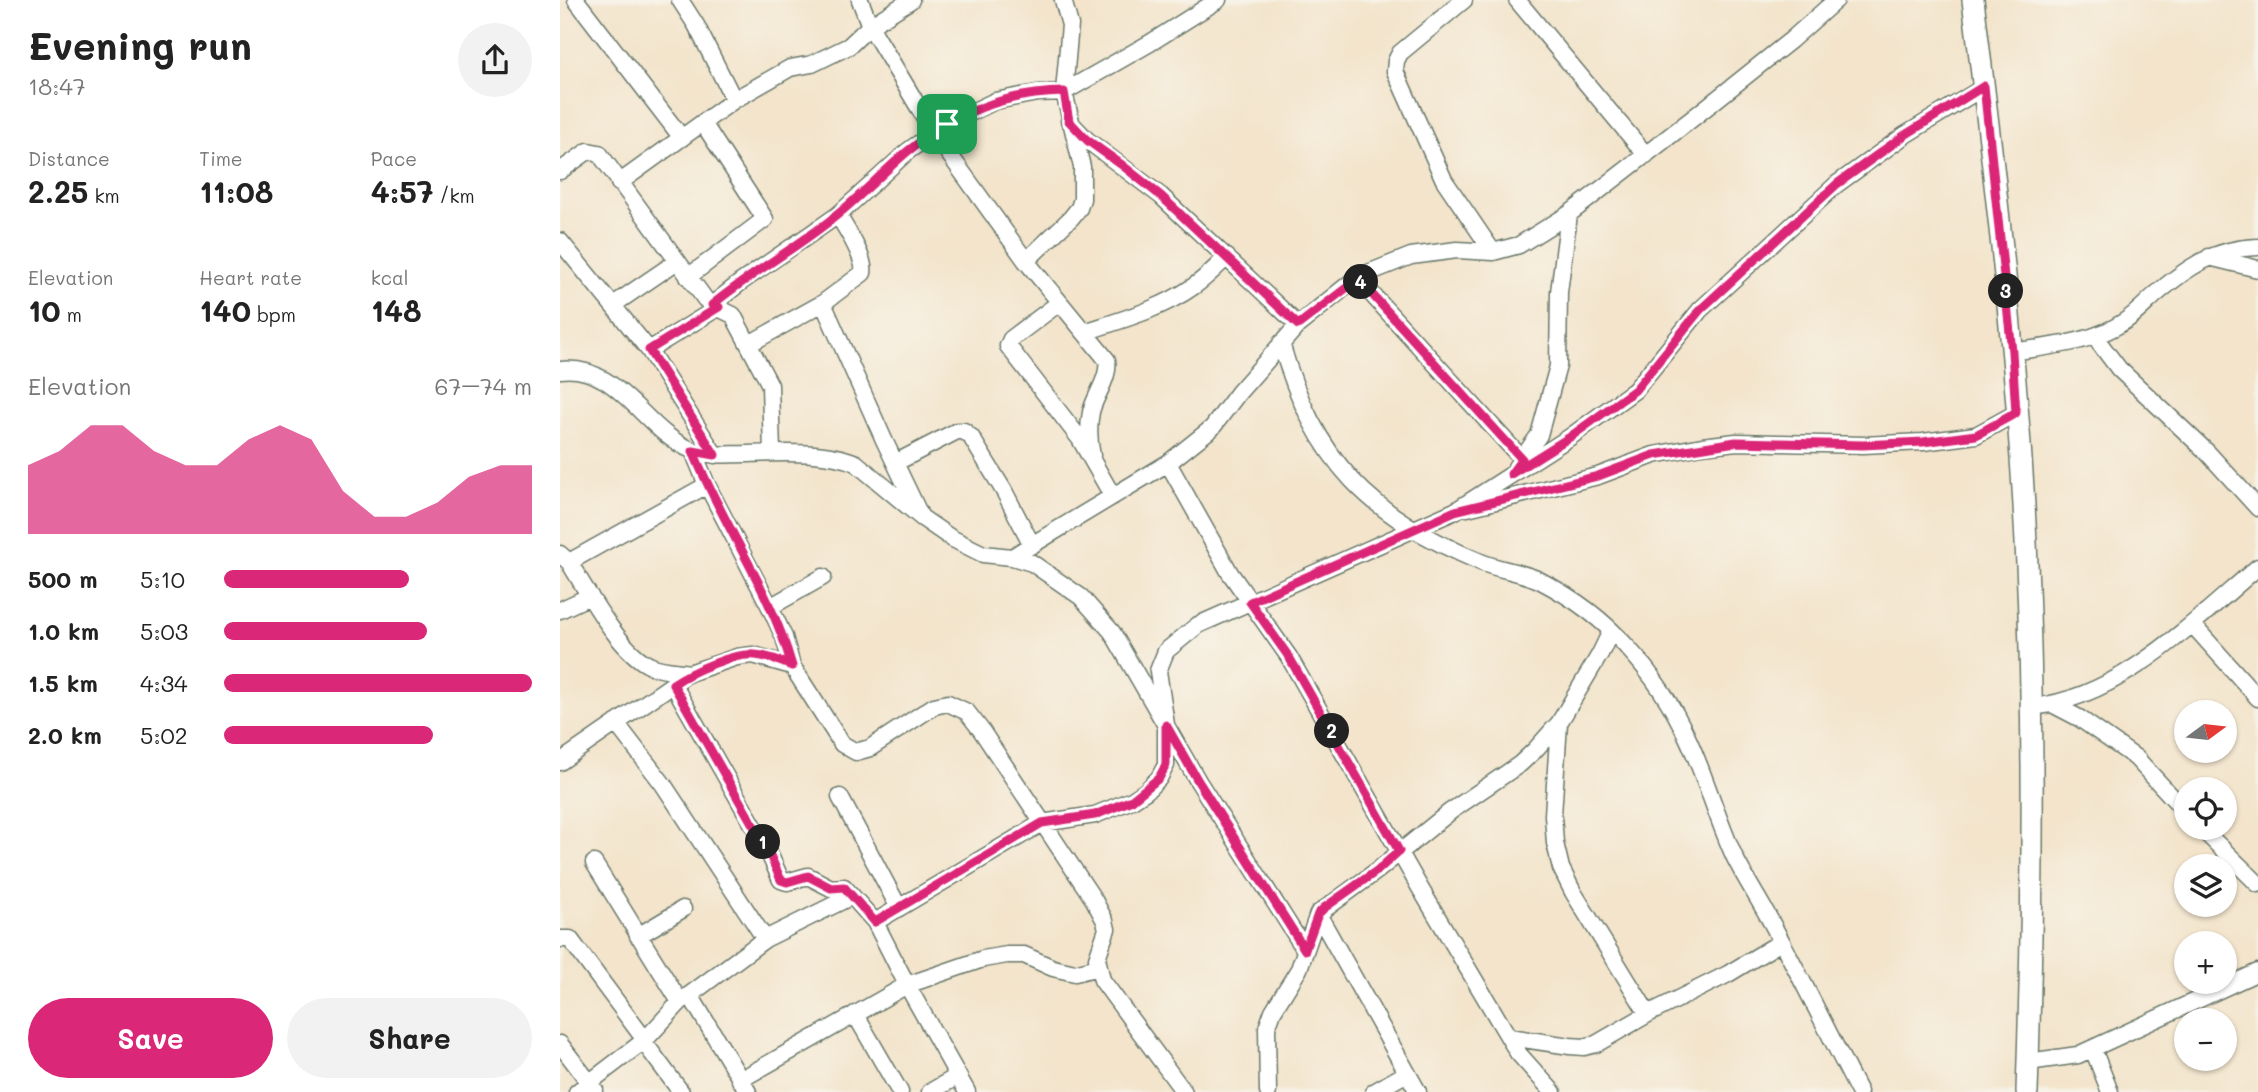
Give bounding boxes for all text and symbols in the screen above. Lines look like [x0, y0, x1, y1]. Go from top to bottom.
text: Evening run [28, 20, 252, 70]
button: share [458, 23, 532, 97]
text: 18:47 [28, 71, 86, 101]
pin [917, 94, 977, 154]
icon: arrive [928, 105, 966, 143]
text: Distance [28, 146, 110, 171]
text: Time [199, 146, 243, 171]
text: Pace [371, 146, 417, 171]
text: 2.25 [28, 171, 88, 211]
text: 11:08 [199, 171, 273, 211]
text: 4:57 [371, 171, 433, 211]
text: km [88, 183, 120, 208]
text: /km [433, 183, 475, 208]
pin: 4 [1344, 264, 1378, 300]
text: Elevation [28, 265, 113, 290]
text: Heart rate [199, 265, 302, 290]
text: kcal [371, 265, 409, 290]
text: 4 [1354, 269, 1367, 294]
pin: 3 [1988, 274, 2024, 308]
text: 3 [2000, 278, 2011, 303]
text: 10 [28, 290, 61, 330]
text: 140 [199, 290, 251, 330]
text: 148 [371, 290, 422, 330]
text: m [61, 302, 82, 327]
text: bpm [251, 302, 296, 327]
text: Elevation [28, 371, 131, 401]
text: 67–74 m [435, 371, 532, 401]
text: 500 m [28, 564, 98, 594]
text: 5:10 [140, 564, 185, 594]
text: 1.0 km [28, 616, 99, 646]
text: 5:03 [140, 616, 188, 646]
text: 1.5 km [28, 668, 98, 698]
text: 4:34 [140, 668, 188, 698]
north arrow [2174, 700, 2236, 763]
map controls [2174, 700, 2237, 1071]
pin: 2 [1314, 714, 1350, 748]
text: 2 [1326, 718, 1337, 743]
text: 2.0 km [28, 720, 102, 750]
text: 5:02 [140, 720, 188, 750]
button: locate [2174, 777, 2237, 840]
pin: 1 [746, 824, 780, 860]
text: 1 [758, 829, 767, 854]
button: layers [2174, 854, 2237, 917]
button: + [2174, 931, 2237, 994]
button: Save [28, 998, 273, 1078]
button: Share [287, 998, 532, 1078]
button: − [2174, 1008, 2237, 1071]

